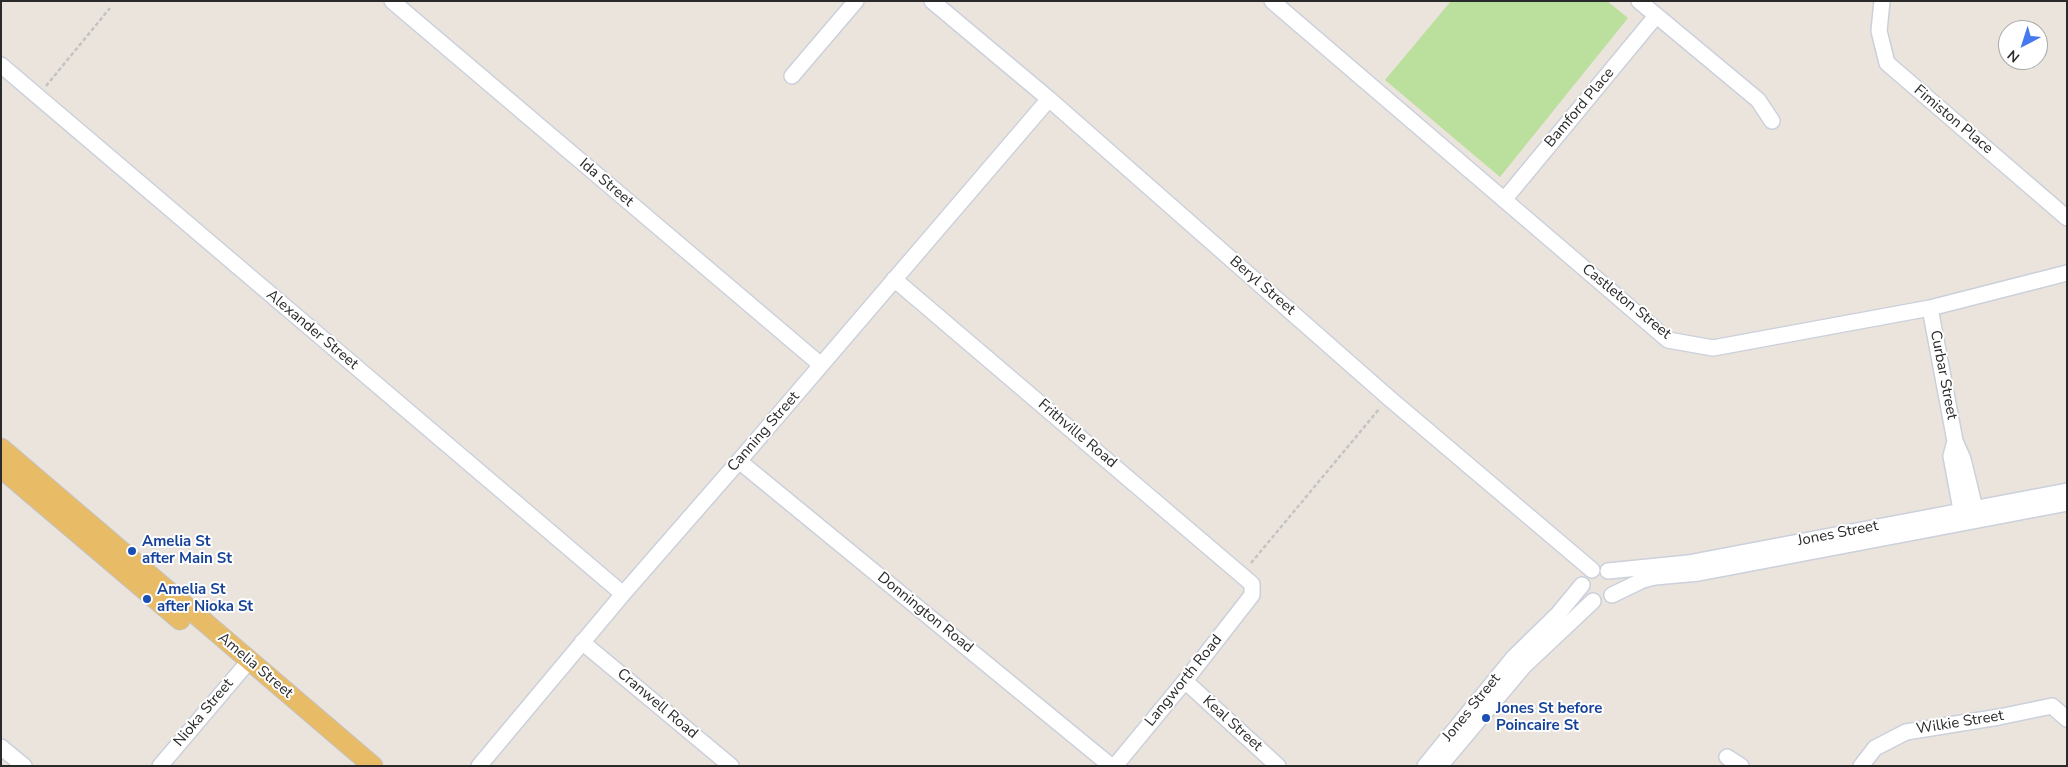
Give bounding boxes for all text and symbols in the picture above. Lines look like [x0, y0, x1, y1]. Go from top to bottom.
north arrow [1998, 20, 2048, 70]
text: N [2004, 45, 2024, 67]
street label: Bamford Place [1541, 64, 1619, 152]
street label: Fimiston Place [1910, 82, 1996, 158]
street label: Ida Street [575, 155, 637, 211]
street label: Beryl Street [1226, 253, 1298, 319]
street label: Castleton Street [1578, 261, 1674, 343]
street label: Alexander Street [262, 286, 362, 374]
street label: Curbar Street [1926, 329, 1960, 421]
street label: Canning Street [724, 388, 804, 476]
street label: Frithville Road [1034, 396, 1120, 472]
street label: Jones Street [1796, 517, 1880, 551]
place label: Amelia St after Main St [142, 533, 232, 568]
marker: Amelia St after Main St [126, 545, 138, 557]
street label: Donnington Road [873, 569, 977, 657]
place label: Amelia St after Nioka St [157, 581, 253, 616]
marker: Amelia St after Nioka St [141, 593, 153, 605]
street label: Amelia Street [214, 629, 296, 703]
street label: Langworth Road [1142, 632, 1226, 730]
street label: Cranwell Road [613, 665, 701, 743]
street label: Jones Street [1439, 671, 1505, 745]
street label: Nioka Street [170, 675, 238, 751]
street label: Keal Street [1198, 692, 1266, 756]
place label: Jones St before Poincaire St [1496, 700, 1602, 735]
street label: Wilkie Street [1915, 707, 2005, 739]
marker: Jones St before Poincaire St [1480, 712, 1492, 724]

